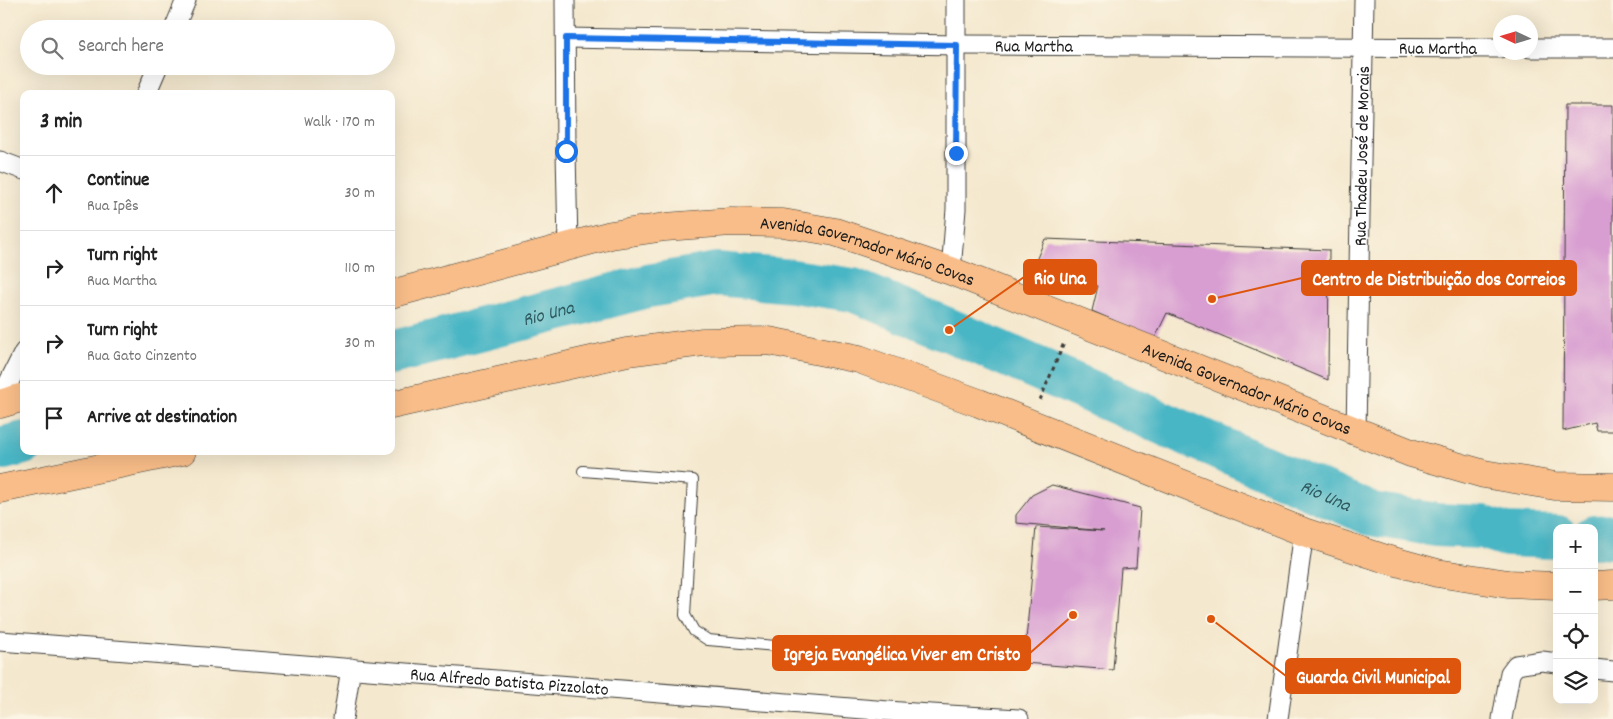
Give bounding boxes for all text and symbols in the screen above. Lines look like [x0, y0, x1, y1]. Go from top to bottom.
north arrow [1493, 15, 1538, 60]
search box [20, 20, 395, 75]
icon: search [38, 34, 66, 62]
text: Search here [78, 34, 164, 61]
street label: Rua Martha [995, 35, 1074, 61]
street label: Rua Martha [1399, 37, 1478, 63]
street label: Rua Thadeu José de Morais [1349, 66, 1378, 247]
text: 3 min [40, 108, 82, 138]
text: Walk · 170 m [304, 111, 375, 134]
route start [555, 140, 578, 163]
route end [945, 142, 968, 165]
text: Continue [87, 168, 149, 195]
icon: ahead [40, 179, 68, 207]
text: 30 m [345, 182, 375, 205]
text: Rua Ipês [87, 195, 139, 218]
street label: Avenida Governador Mário Covas [759, 213, 978, 294]
text: Turn right [87, 243, 158, 270]
icon: right [40, 254, 68, 282]
text: 110 m [345, 257, 375, 280]
callout: Rio Una [1024, 260, 1096, 294]
callout: Centro de Distribuição dos Correios [1302, 261, 1576, 295]
text: Rio Una [1034, 267, 1087, 294]
text: Centro de Distribuição dos Correios [1312, 268, 1566, 295]
text: Rua Martha [87, 270, 156, 293]
water label: Rio Una [520, 296, 578, 335]
text: Turn right [87, 318, 158, 345]
icon: right [40, 329, 68, 357]
text: 30 m [345, 332, 375, 355]
street label: Avenida Governador Mário Covas [1138, 338, 1354, 443]
text: Rua Gato Cinzento [87, 345, 197, 368]
icon: arrive [40, 404, 68, 432]
text: Arrive at destination [87, 405, 237, 432]
water label: Rio Una [1295, 475, 1355, 521]
map controls [1553, 524, 1598, 704]
button: + [1553, 524, 1598, 569]
button: − [1553, 569, 1598, 614]
button: locate [1553, 614, 1598, 659]
callout: Igreja Evangélica Viver em Cristo [773, 636, 1030, 670]
text: Igreja Evangélica Viver em Cristo [784, 643, 1021, 670]
callout: Guarda Civil Municipal [1286, 659, 1460, 693]
button: layers [1553, 659, 1598, 704]
street label: Rua Alfredo Batista Pizzolato [409, 663, 609, 704]
text: Guarda Civil Municipal [1296, 666, 1450, 693]

